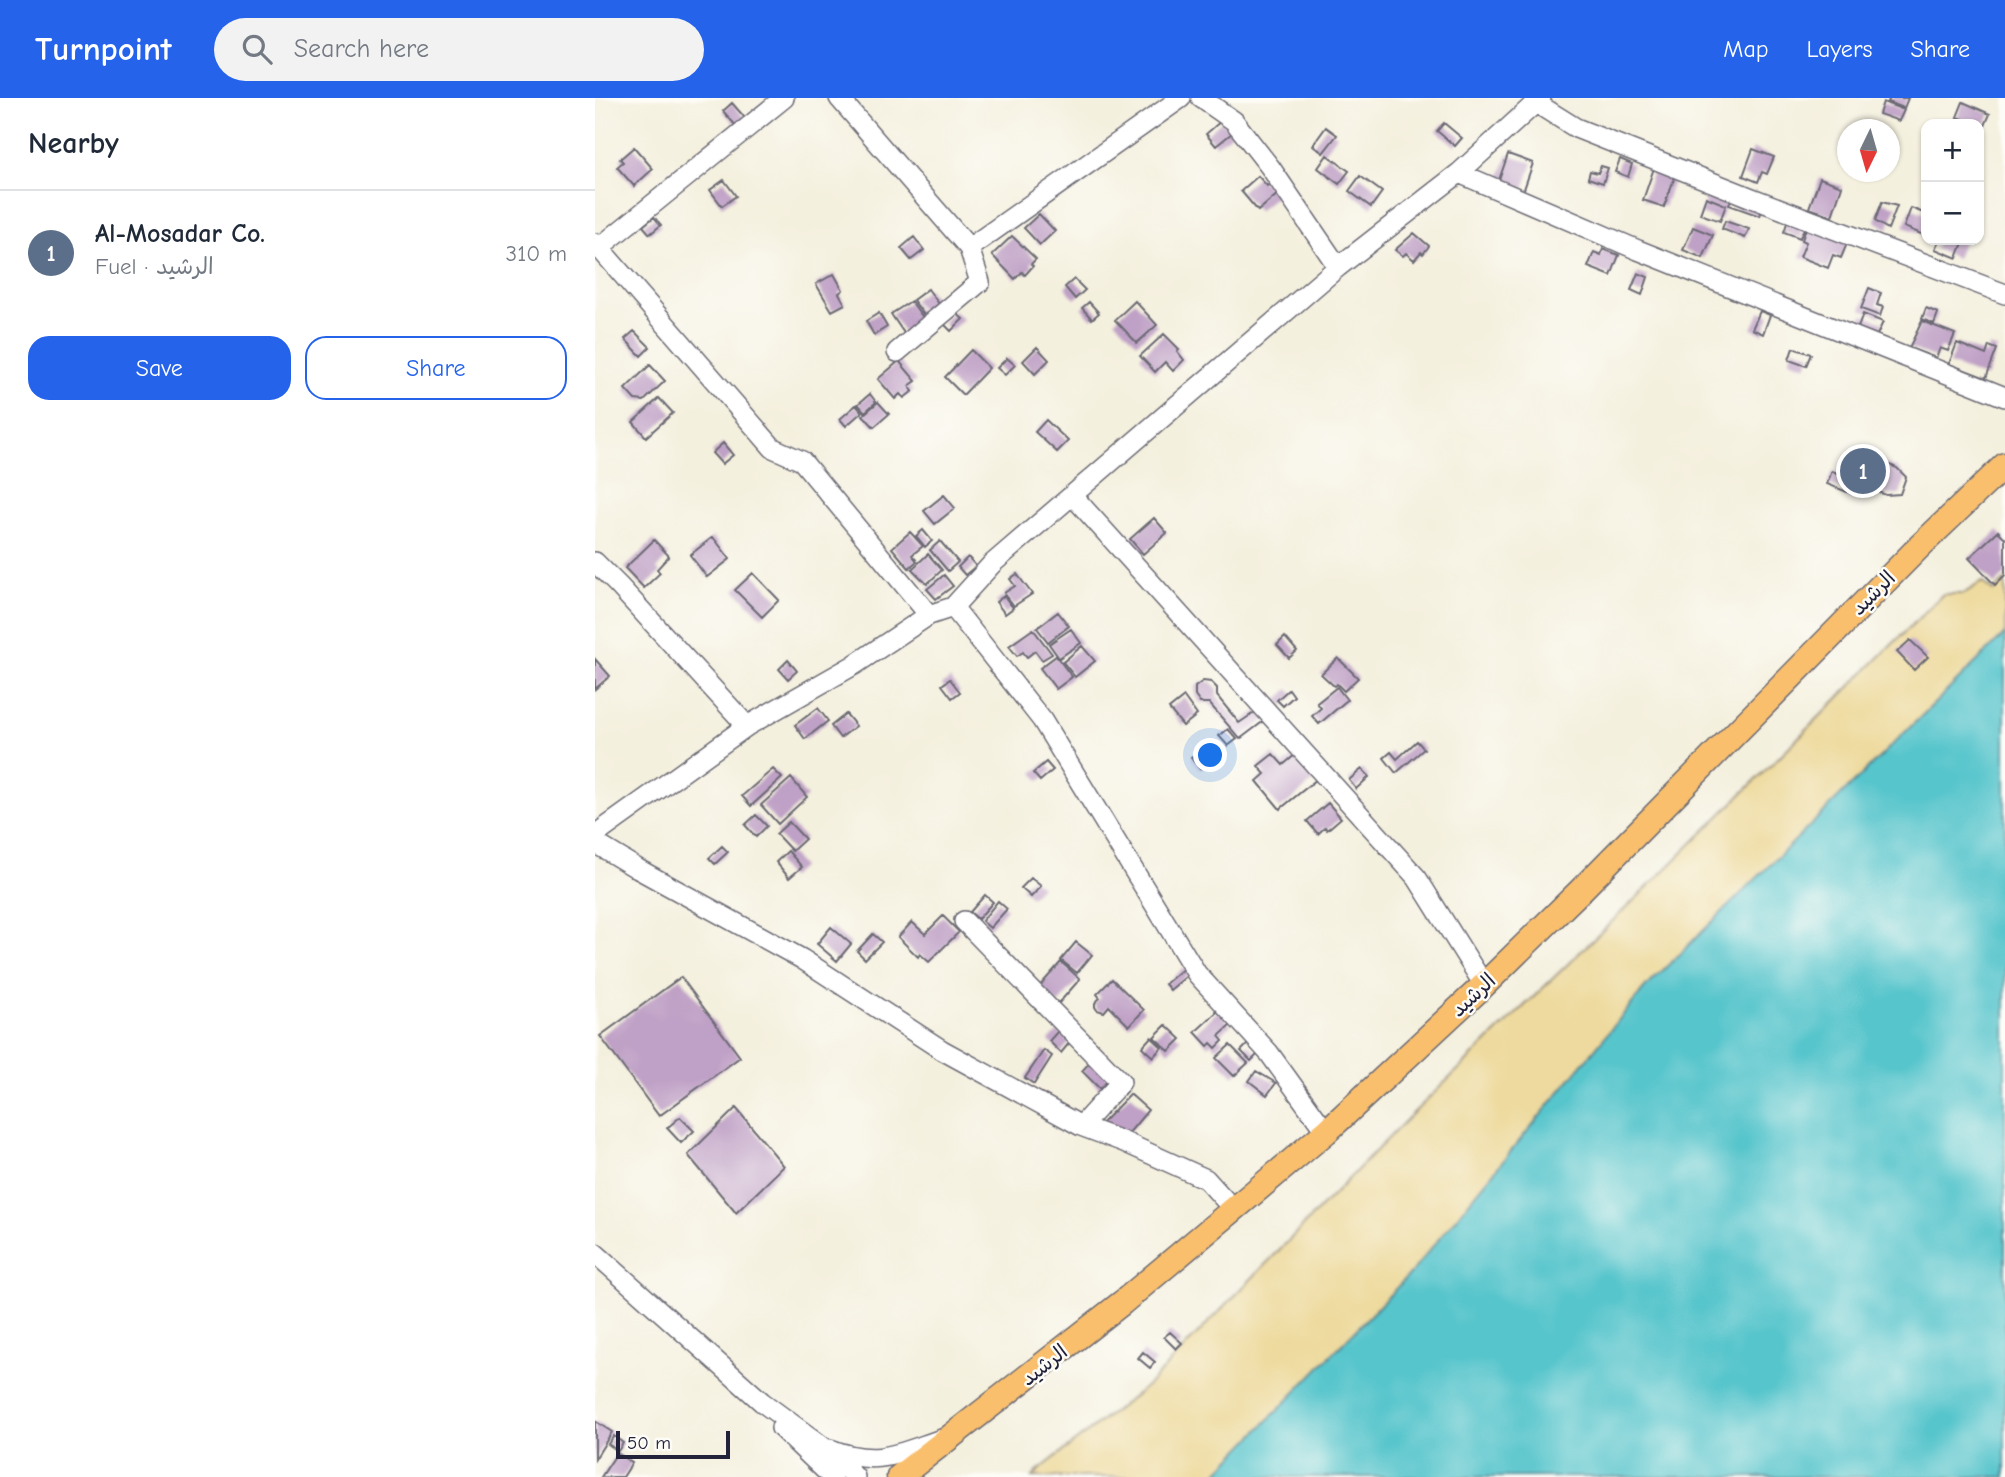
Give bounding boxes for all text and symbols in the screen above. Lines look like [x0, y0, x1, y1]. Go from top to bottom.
search box [214, 18, 704, 81]
text: Turnpoint [35, 30, 172, 68]
icon: search [238, 30, 276, 68]
text: Search here [294, 34, 429, 64]
text: Map [1723, 35, 1769, 63]
text: Layers [1807, 35, 1872, 63]
text: Share [1910, 35, 1970, 63]
north arrow [1837, 119, 1900, 182]
map controls [1921, 119, 1984, 245]
button: + [1921, 119, 1984, 182]
text: Nearby [28, 126, 119, 161]
button: − [1921, 182, 1984, 245]
text: Al-Mosadar Co. [95, 219, 265, 249]
text: 1 [46, 240, 56, 267]
text: 310 m [506, 240, 567, 267]
text: Fuel · الرشيد [95, 253, 214, 280]
button: Save [28, 336, 291, 400]
button: Share [305, 336, 567, 400]
pin: 1 [1840, 445, 1886, 497]
street label: الرشيد [1846, 566, 1900, 620]
your location [1193, 738, 1227, 772]
street label: الرشيد [1446, 968, 1500, 1022]
street label: الرشيد [1016, 1339, 1072, 1391]
scale bar [616, 1428, 730, 1460]
text: 50 m [627, 1432, 671, 1454]

